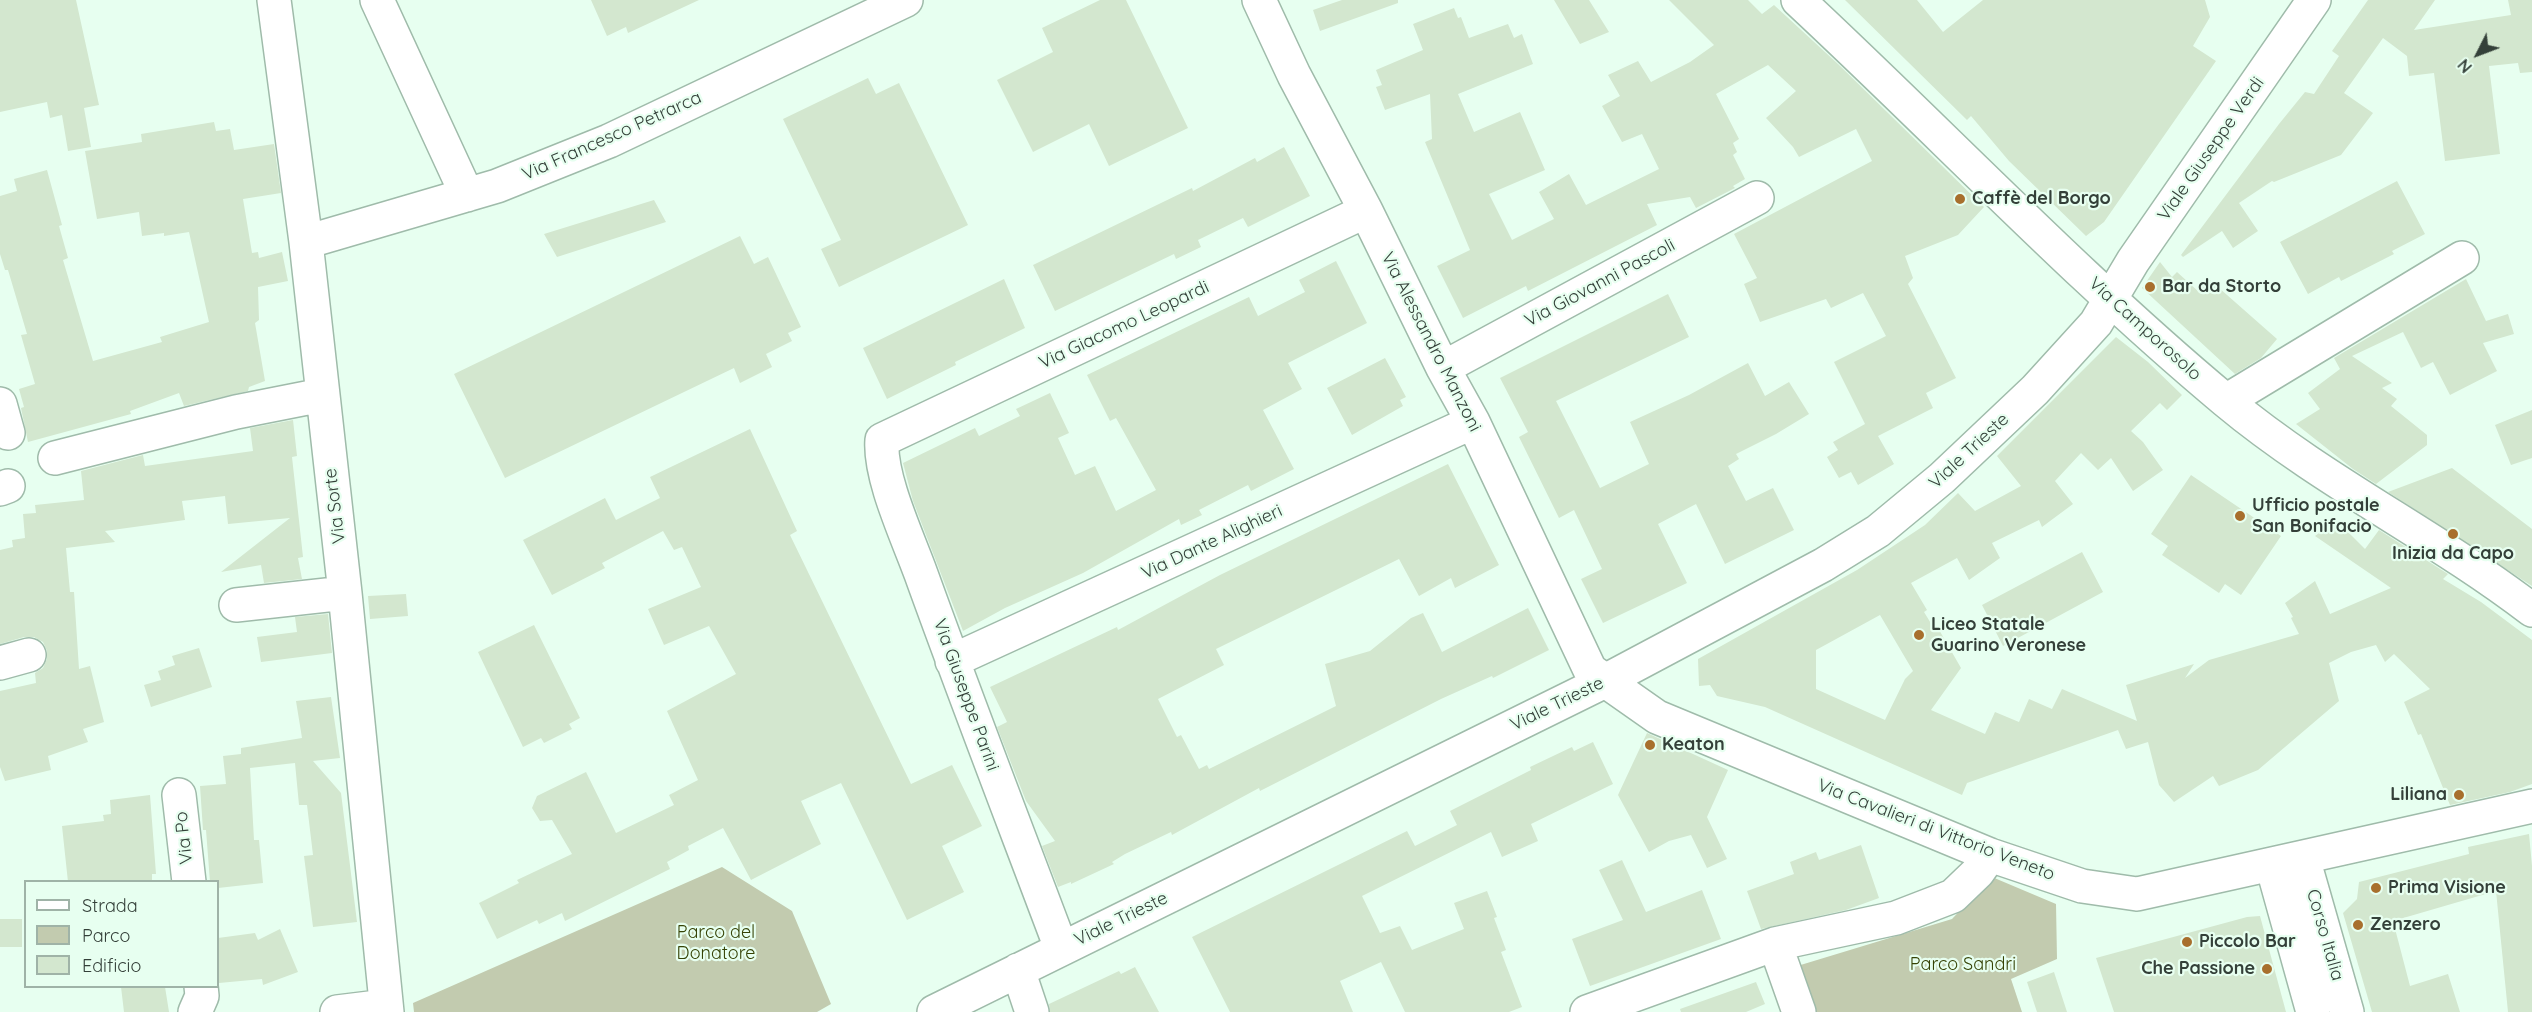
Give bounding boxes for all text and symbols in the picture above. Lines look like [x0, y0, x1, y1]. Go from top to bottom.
north arrow [2448, 24, 2508, 84]
text: N [2453, 55, 2476, 77]
street label: Viale Giuseppe Verdi [2153, 73, 2269, 225]
street label: Via Francesco Petrarca [519, 87, 705, 185]
place label: Caffè del Borgo [1972, 188, 2111, 210]
marker: Caffè del Borgo [1953, 192, 1967, 206]
street label: Via Giovanni Pascoli [1521, 234, 1679, 332]
street label: Via Alessandro Manzoni [1376, 249, 1486, 435]
street label: Via Camporosolo [2084, 273, 2206, 385]
street label: Via Giacomo Leopardi [1036, 276, 1212, 374]
place label: Bar da Storto [2162, 276, 2281, 298]
marker: Bar da Storto [2143, 280, 2157, 294]
street label: Viale Trieste [1925, 409, 2013, 493]
street label: Via Sorte [320, 467, 350, 545]
place label: Ufficio postale San Bonifacio [2252, 495, 2380, 538]
street label: Via Dante Alighieri [1138, 500, 1286, 584]
marker: Ufficio postale San Bonifacio [2233, 509, 2247, 523]
marker: Inizia da Capo [2446, 527, 2460, 541]
place label: Inizia da Capo [2392, 543, 2514, 565]
place label: Liceo Statale Guarino Veronese [1931, 614, 2086, 656]
street label: Via Giuseppe Parini [928, 616, 1004, 774]
marker: Liceo Statale Guarino Veronese [1912, 628, 1926, 642]
street label: Viale Trieste [1507, 672, 1607, 736]
place label: Keaton [1662, 734, 1725, 756]
marker: Keaton [1643, 738, 1657, 752]
street label: Via Cavalieri di Vittorio Veneto [1814, 775, 2058, 885]
place label: Liliana [2390, 784, 2447, 806]
marker: Liliana [2452, 788, 2466, 802]
street label: Via Po [170, 810, 198, 866]
place label: Prima Visione [2388, 877, 2506, 899]
legend [24, 880, 219, 988]
marker: Prima Visione [2369, 881, 2383, 895]
street label: Viale Trieste [1071, 887, 1171, 951]
street label: Corso Italia [2302, 887, 2348, 983]
text: Strada [82, 894, 138, 917]
place label: Zenzero [2370, 914, 2441, 936]
marker: Zenzero [2351, 918, 2365, 932]
park label: Parco del Donatore [677, 922, 755, 964]
text: Parco [82, 924, 130, 947]
place label: Piccolo Bar [2199, 931, 2296, 953]
marker: Piccolo Bar [2180, 935, 2194, 949]
text: Edificio [82, 954, 141, 977]
park label: Parco Sandri [1910, 954, 2016, 976]
place label: Che Passione [2141, 958, 2255, 980]
marker: Che Passione [2260, 962, 2274, 976]

